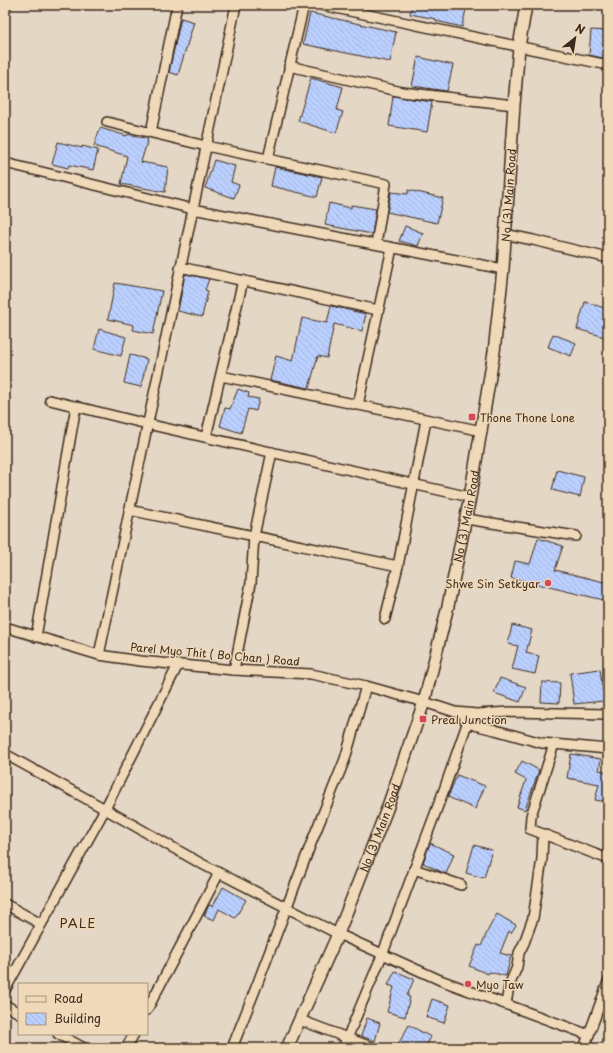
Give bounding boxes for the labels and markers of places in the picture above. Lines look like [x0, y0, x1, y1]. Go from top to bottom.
place label: Thone Thone Lone [480, 409, 575, 426]
marker: Thone Thone Lone [467, 412, 477, 422]
place label: Shwe Sin Setkyar [445, 575, 540, 592]
marker: Shwe Sin Setkyar [543, 578, 553, 588]
place label: Preal Junction [431, 711, 507, 728]
marker: Preal Junction [418, 714, 428, 724]
place label: Myo Taw [476, 976, 524, 993]
marker: Myo Taw [463, 979, 473, 989]

